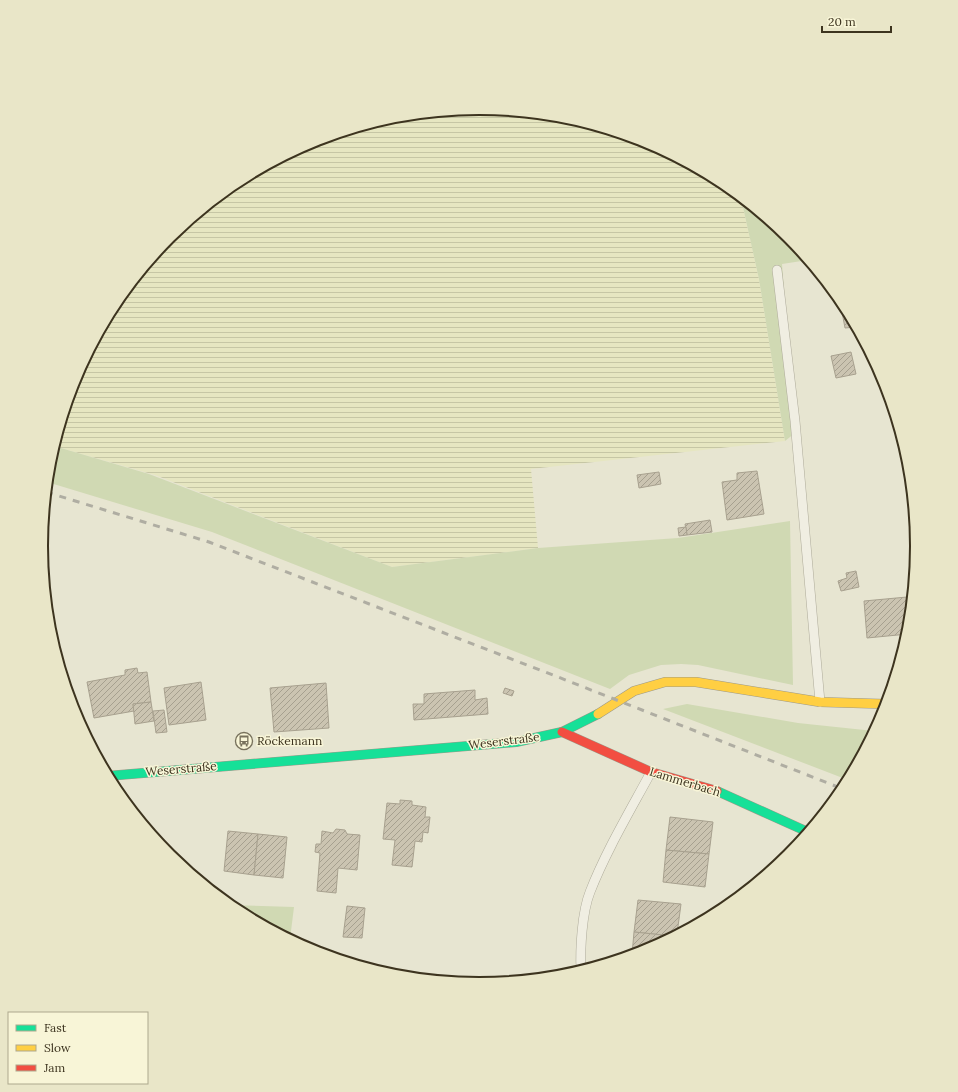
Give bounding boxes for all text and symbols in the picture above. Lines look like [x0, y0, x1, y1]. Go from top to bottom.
scale bar [822, 8, 891, 34]
text: 20 m [828, 14, 856, 29]
street label: Weserstraße [468, 729, 541, 752]
bus stop icon: Röckemann [234, 731, 254, 751]
place label: Röckemann [257, 733, 322, 748]
street label: Weserstraße [145, 758, 218, 779]
street label: Lammerbach [648, 764, 722, 799]
legend [8, 1012, 148, 1084]
text: Fast [44, 1020, 67, 1035]
text: Slow [44, 1040, 71, 1055]
text: Jam [43, 1060, 65, 1075]

